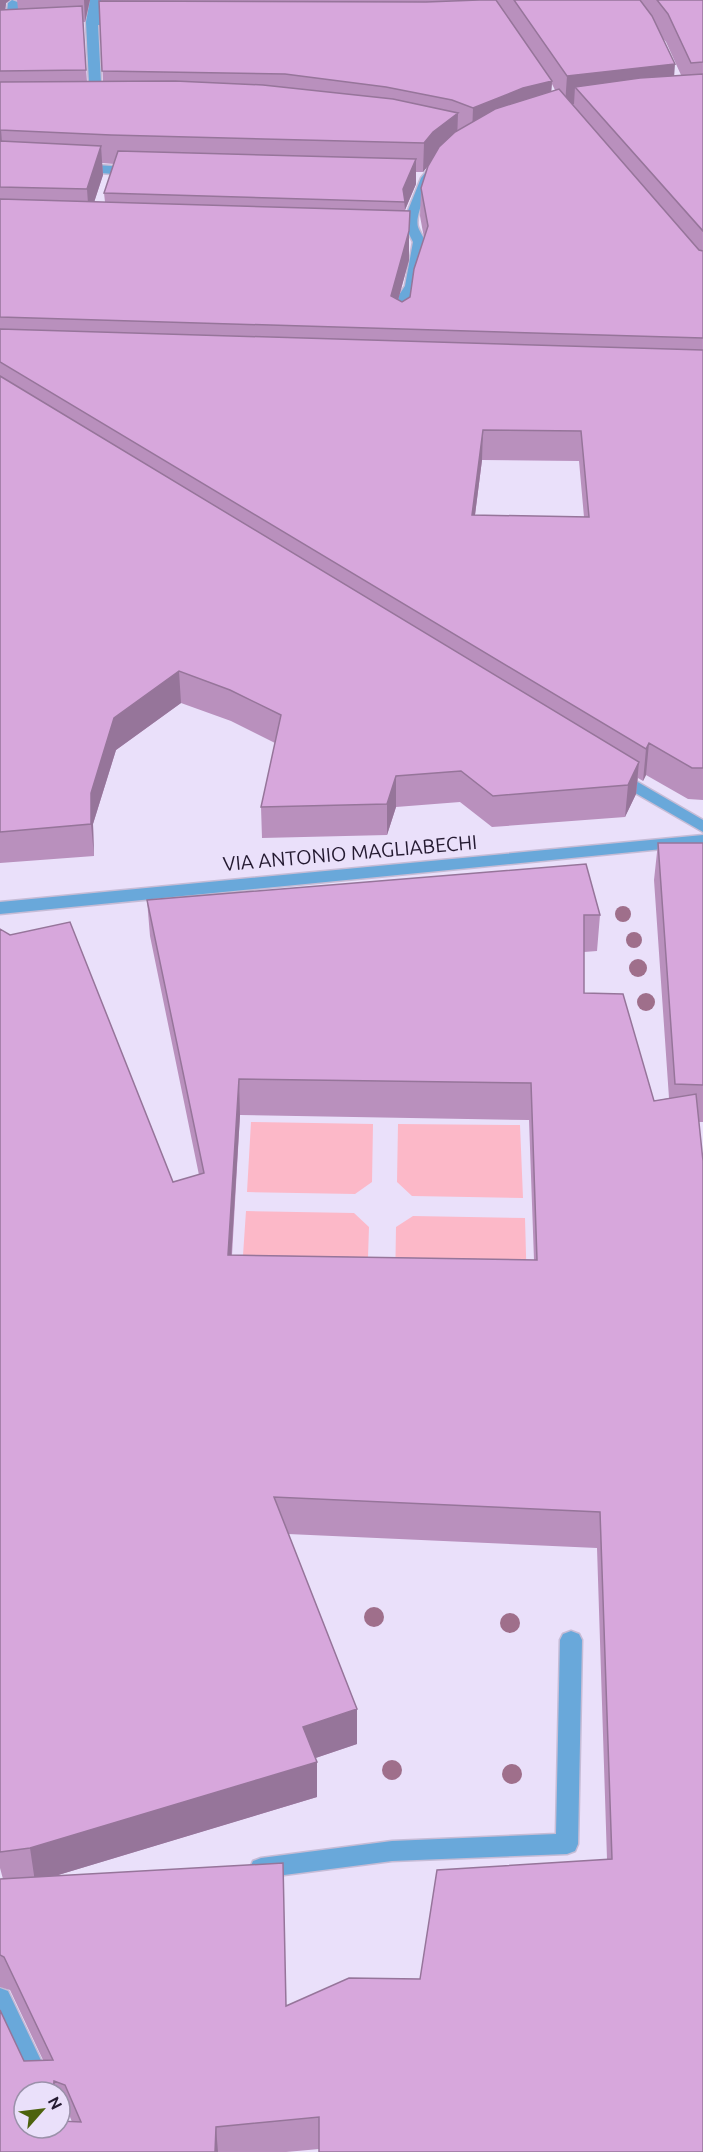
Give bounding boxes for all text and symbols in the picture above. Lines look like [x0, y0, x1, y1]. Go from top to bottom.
street label: VIA ANTONIO MAGLIABECHI [222, 830, 478, 875]
north arrow [12, 2080, 72, 2140]
text: N [44, 2093, 66, 2112]

